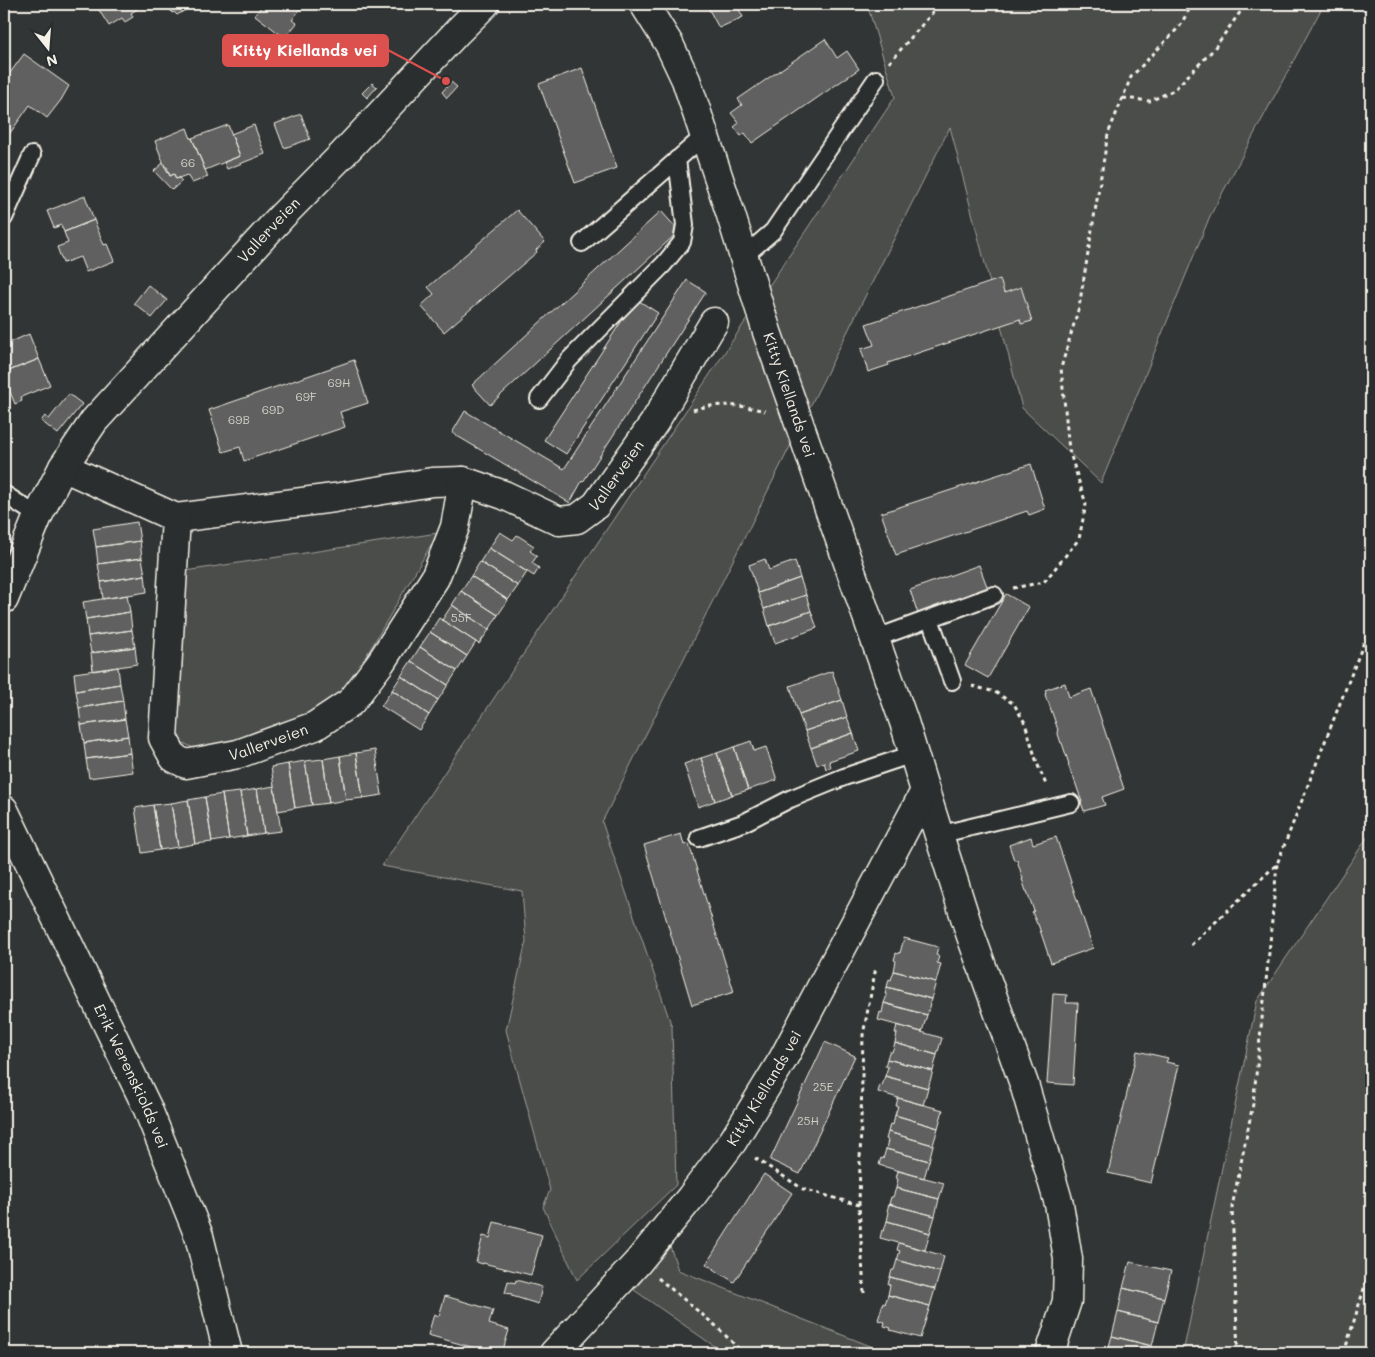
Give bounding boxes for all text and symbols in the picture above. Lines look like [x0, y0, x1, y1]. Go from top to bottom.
north arrow [22, 22, 72, 72]
callout: Kitty Kiellands vei [223, 35, 388, 66]
text: Kitty Kiellands vei [232, 39, 378, 60]
text: N [44, 50, 60, 72]
house number: 66 [181, 154, 195, 170]
street label: Vallerveien [233, 193, 304, 267]
street label: Kitty Kiellands vei [759, 329, 821, 460]
house number: 69H [328, 374, 350, 390]
house number: 69F [295, 388, 317, 404]
house number: 69D [262, 401, 284, 417]
house number: 69B [228, 411, 250, 427]
street label: Vallerveien [585, 436, 648, 516]
house number: 55F [451, 609, 472, 625]
street label: Vallerveien [227, 718, 310, 765]
street label: Erik Werenskiolds vei [90, 1000, 174, 1151]
street label: Kitty Kiellands vei [721, 1027, 805, 1149]
house number: 25E [813, 1078, 833, 1094]
house number: 25H [797, 1112, 819, 1128]

